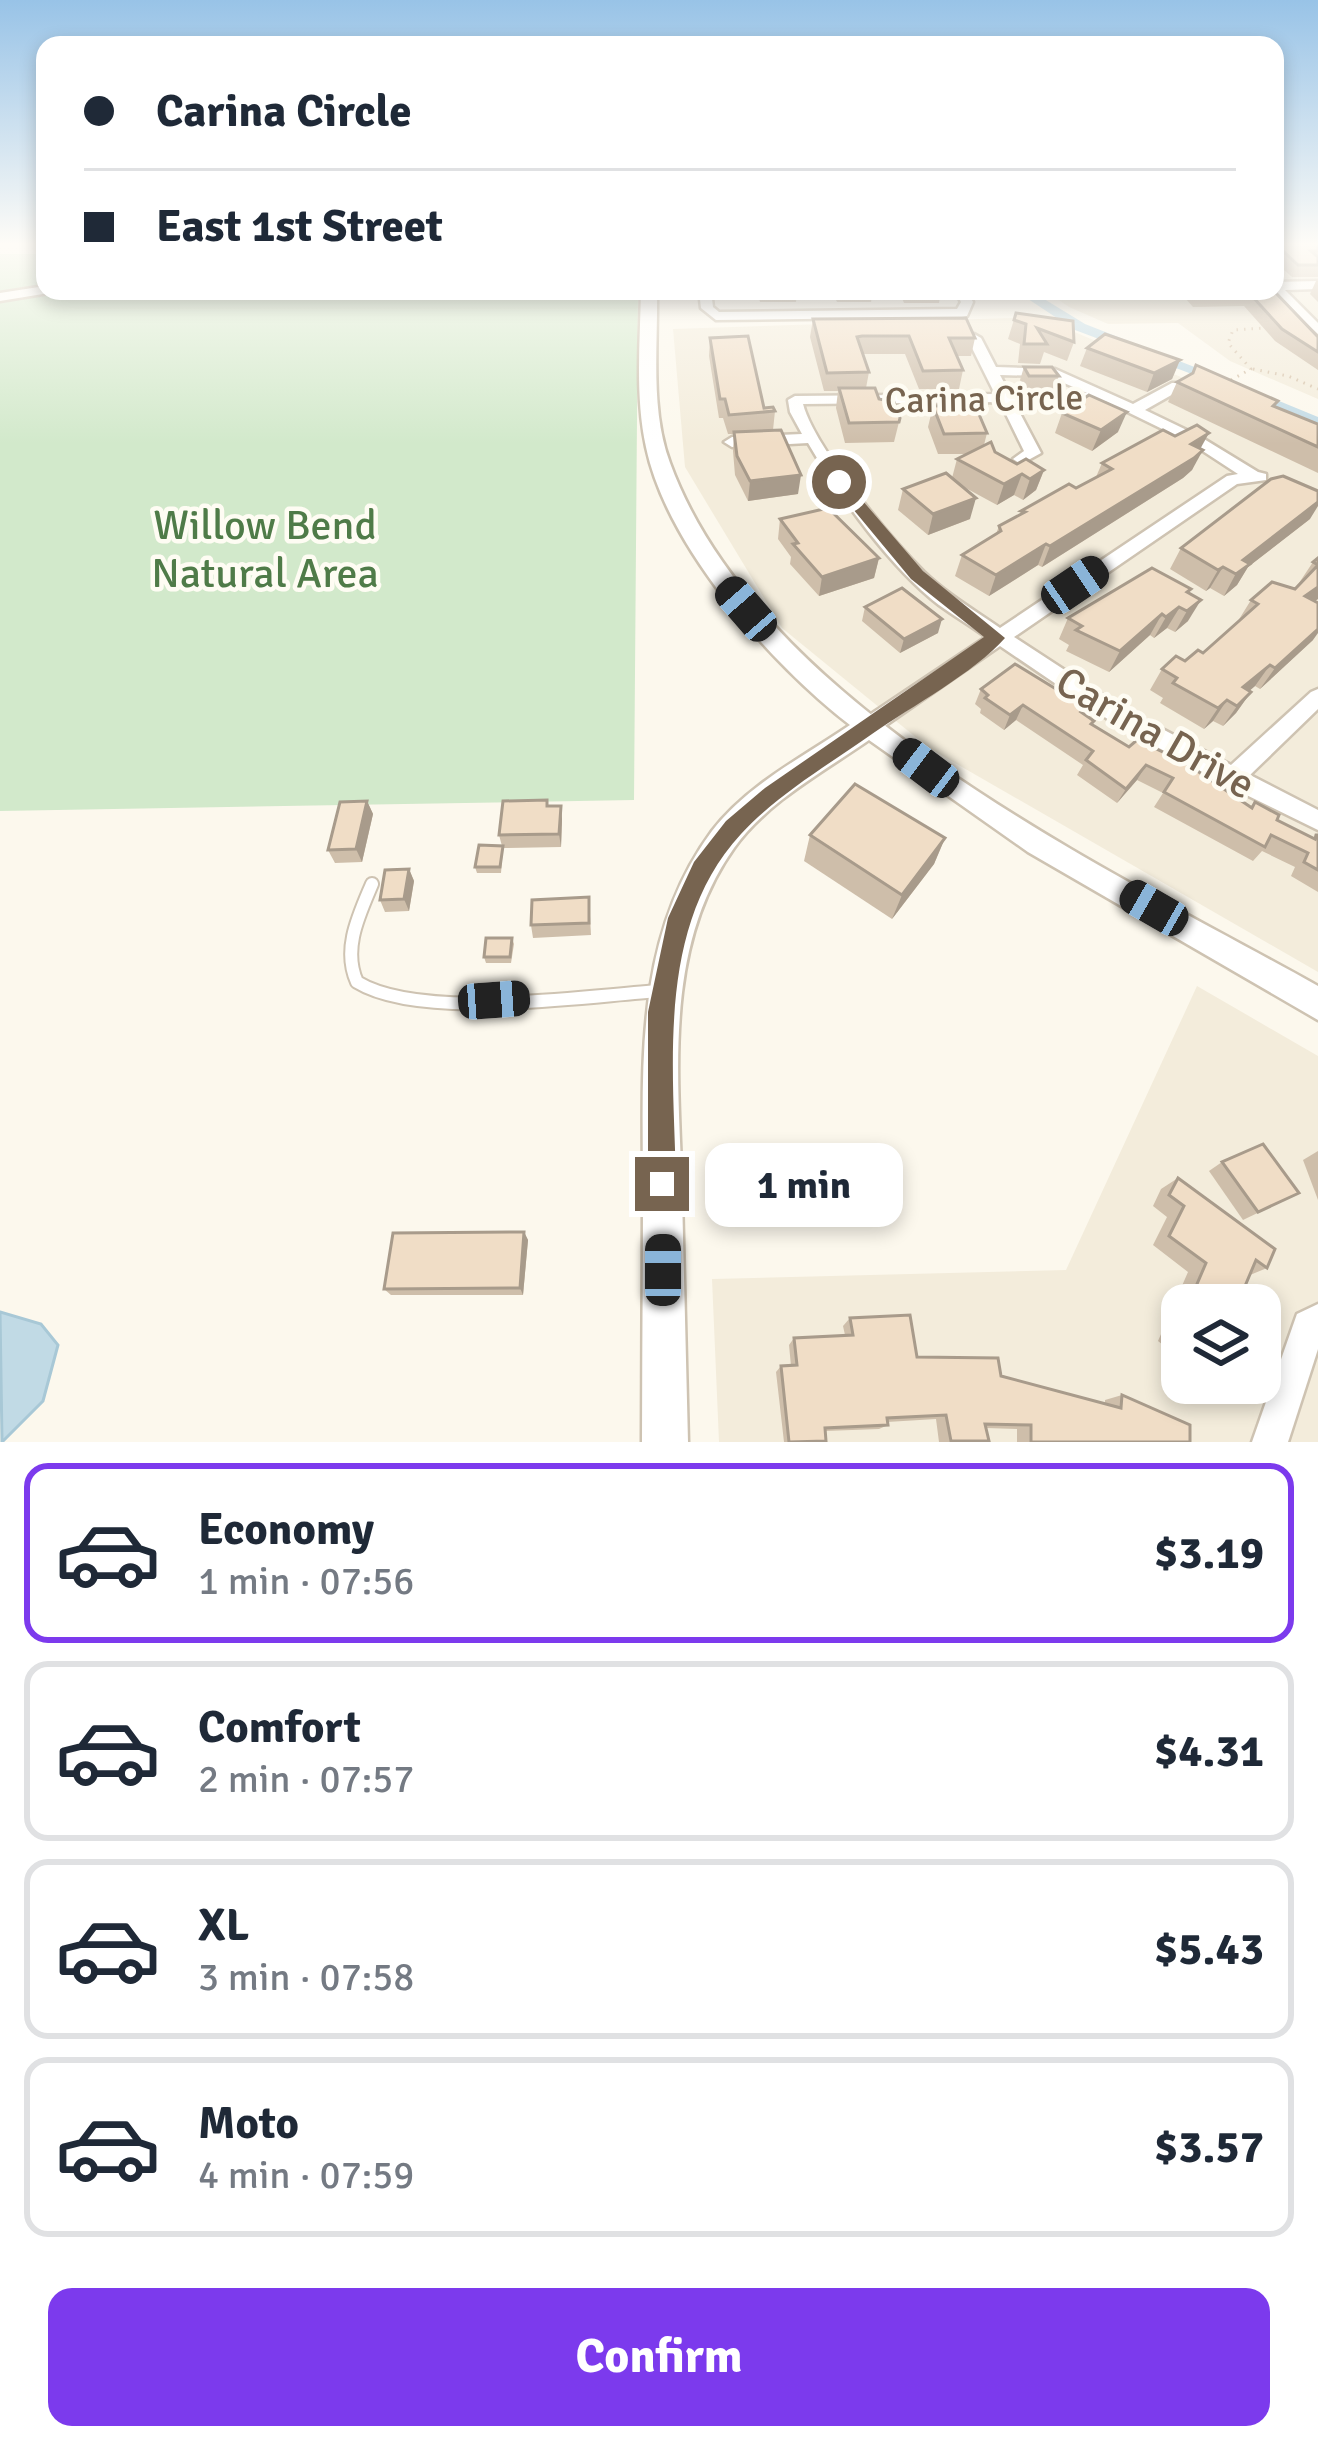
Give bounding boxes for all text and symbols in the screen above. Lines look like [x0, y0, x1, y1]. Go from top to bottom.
text: Carina Circle [156, 84, 412, 139]
text: East 1st Street [156, 199, 443, 254]
street label: Carina Circle [884, 375, 1084, 424]
route start [812, 455, 866, 509]
park label: Willow Bend Natural Area [151, 500, 379, 599]
car [1035, 550, 1115, 620]
car [709, 570, 783, 648]
street label: Carina Drive [1047, 656, 1264, 811]
car [886, 732, 966, 804]
car [1114, 874, 1194, 942]
car [457, 980, 531, 1020]
callout: 1 min [704, 1142, 902, 1226]
route end [635, 1157, 689, 1211]
text: 1 min [757, 1161, 851, 1209]
car [645, 1234, 681, 1306]
map controls [1161, 1284, 1281, 1404]
button: layers [1161, 1284, 1281, 1404]
icon: car [54, 1499, 162, 1607]
text: Economy [198, 1502, 374, 1557]
text: $3.19 [1154, 1526, 1264, 1581]
text: 1 min · 07:56 [198, 1557, 414, 1605]
icon: car [54, 1697, 162, 1805]
text: Comfort [198, 1700, 361, 1755]
text: $4.31 [1154, 1724, 1264, 1779]
text: 2 min · 07:57 [198, 1755, 414, 1803]
icon: car [54, 1895, 162, 2003]
text: XL [198, 1898, 249, 1953]
text: $5.43 [1154, 1922, 1264, 1977]
text: 3 min · 07:58 [198, 1953, 414, 2001]
icon: car [54, 2093, 162, 2201]
text: Moto [198, 2096, 299, 2151]
text: $3.57 [1154, 2120, 1264, 2175]
text: 4 min · 07:59 [198, 2151, 414, 2199]
button: Confirm [48, 2288, 1270, 2426]

